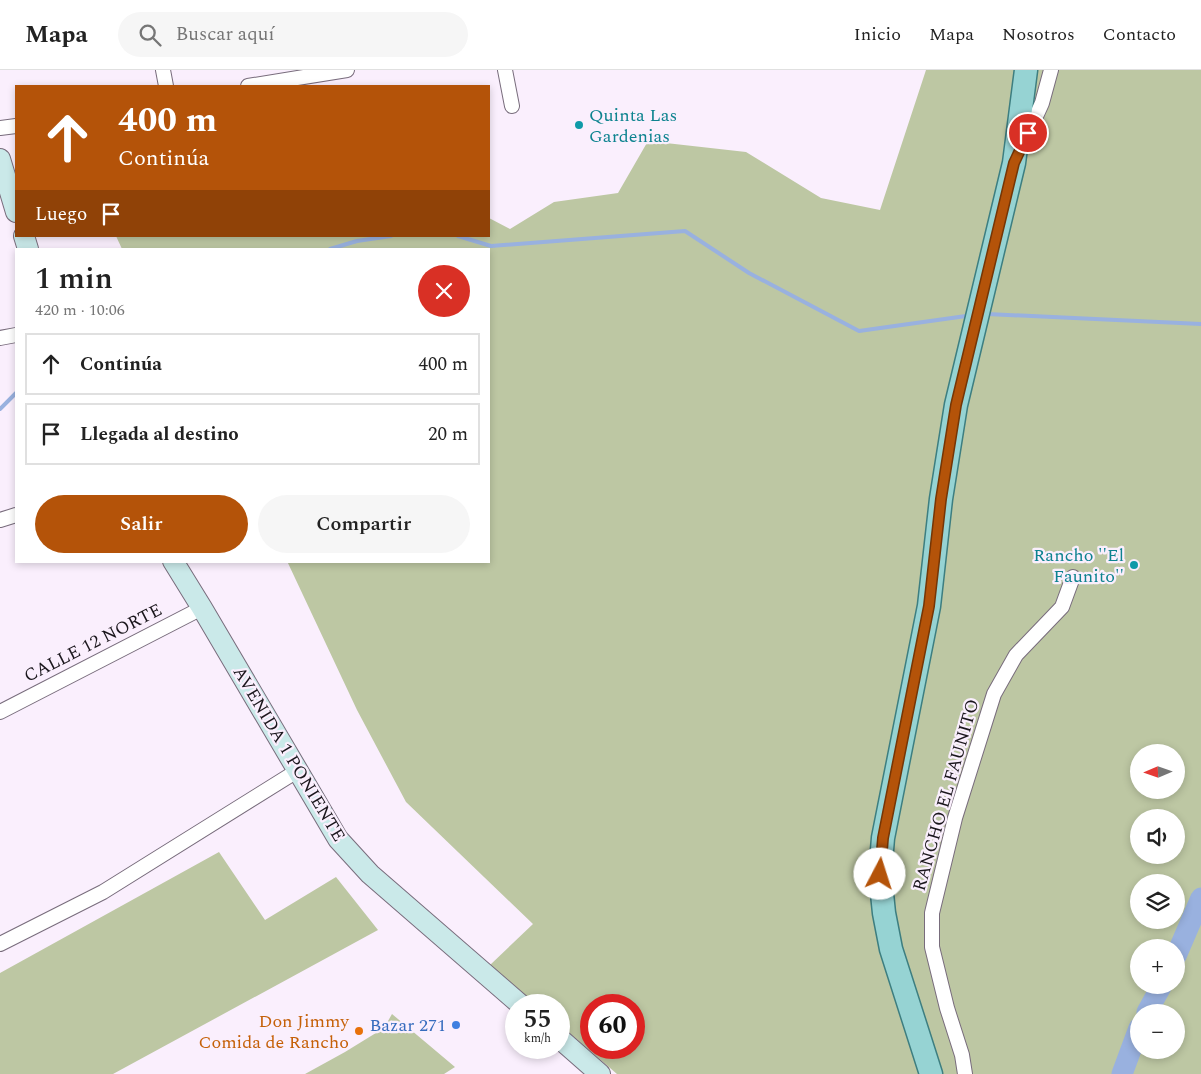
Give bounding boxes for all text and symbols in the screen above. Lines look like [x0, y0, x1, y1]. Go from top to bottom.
search box [118, 12, 468, 57]
text: Mapa [25, 17, 88, 53]
text: Buscar aquí [176, 20, 274, 49]
icon: search [136, 21, 164, 49]
text: Inicio [854, 21, 901, 48]
text: Mapa [929, 21, 974, 48]
text: Nosotros [1002, 21, 1075, 48]
text: Contacto [1103, 21, 1176, 48]
text: 400 m [118, 94, 217, 147]
place label: Quinta Las Gardenias [589, 102, 677, 150]
icon: ahead [35, 105, 100, 170]
pin [1007, 112, 1049, 154]
marker: Quinta Las Gardenias [573, 119, 585, 131]
icon: arrive [1014, 119, 1042, 147]
text: Continúa [118, 142, 209, 175]
text: Luego [35, 200, 87, 229]
icon: arrive [97, 200, 125, 228]
text: 1 min [35, 256, 113, 302]
button: close [418, 265, 470, 317]
text: 420 m · 10:06 [35, 298, 125, 322]
icon: ahead [37, 350, 65, 378]
text: Continúa [80, 350, 162, 379]
text: 400 m [418, 350, 468, 379]
icon: arrive [37, 420, 65, 448]
text: Llegada al destino [80, 420, 239, 449]
text: 20 m [428, 420, 468, 449]
button: Salir [35, 495, 248, 553]
button: Compartir [258, 495, 470, 553]
place label: Rancho ''El Faunito'' [1033, 542, 1124, 590]
marker: Rancho ''El Faunito'' [1128, 559, 1140, 571]
street label: CALLE 12 NORTE [19, 597, 167, 689]
street label: AVENIDA 1 PONIENTE [226, 661, 352, 847]
street label: RANCHO EL FAUNITO [906, 696, 986, 894]
north arrow [1130, 744, 1185, 799]
map controls [1130, 744, 1185, 1059]
button: sound [1130, 809, 1185, 864]
position arrow [853, 847, 905, 899]
button: layers [1130, 874, 1185, 929]
button: + [1130, 939, 1185, 994]
speed limit sign: 60 [580, 994, 645, 1059]
text: 55 [523, 1001, 552, 1039]
button: − [1130, 1004, 1185, 1059]
place label: Don Jimmy Comida de Rancho [198, 1008, 350, 1056]
place label: Bazar 271 [369, 1012, 446, 1039]
marker: Bazar 271 [450, 1019, 462, 1031]
marker: Don Jimmy Comida de Rancho [353, 1025, 365, 1037]
text: km/h [524, 1029, 551, 1048]

